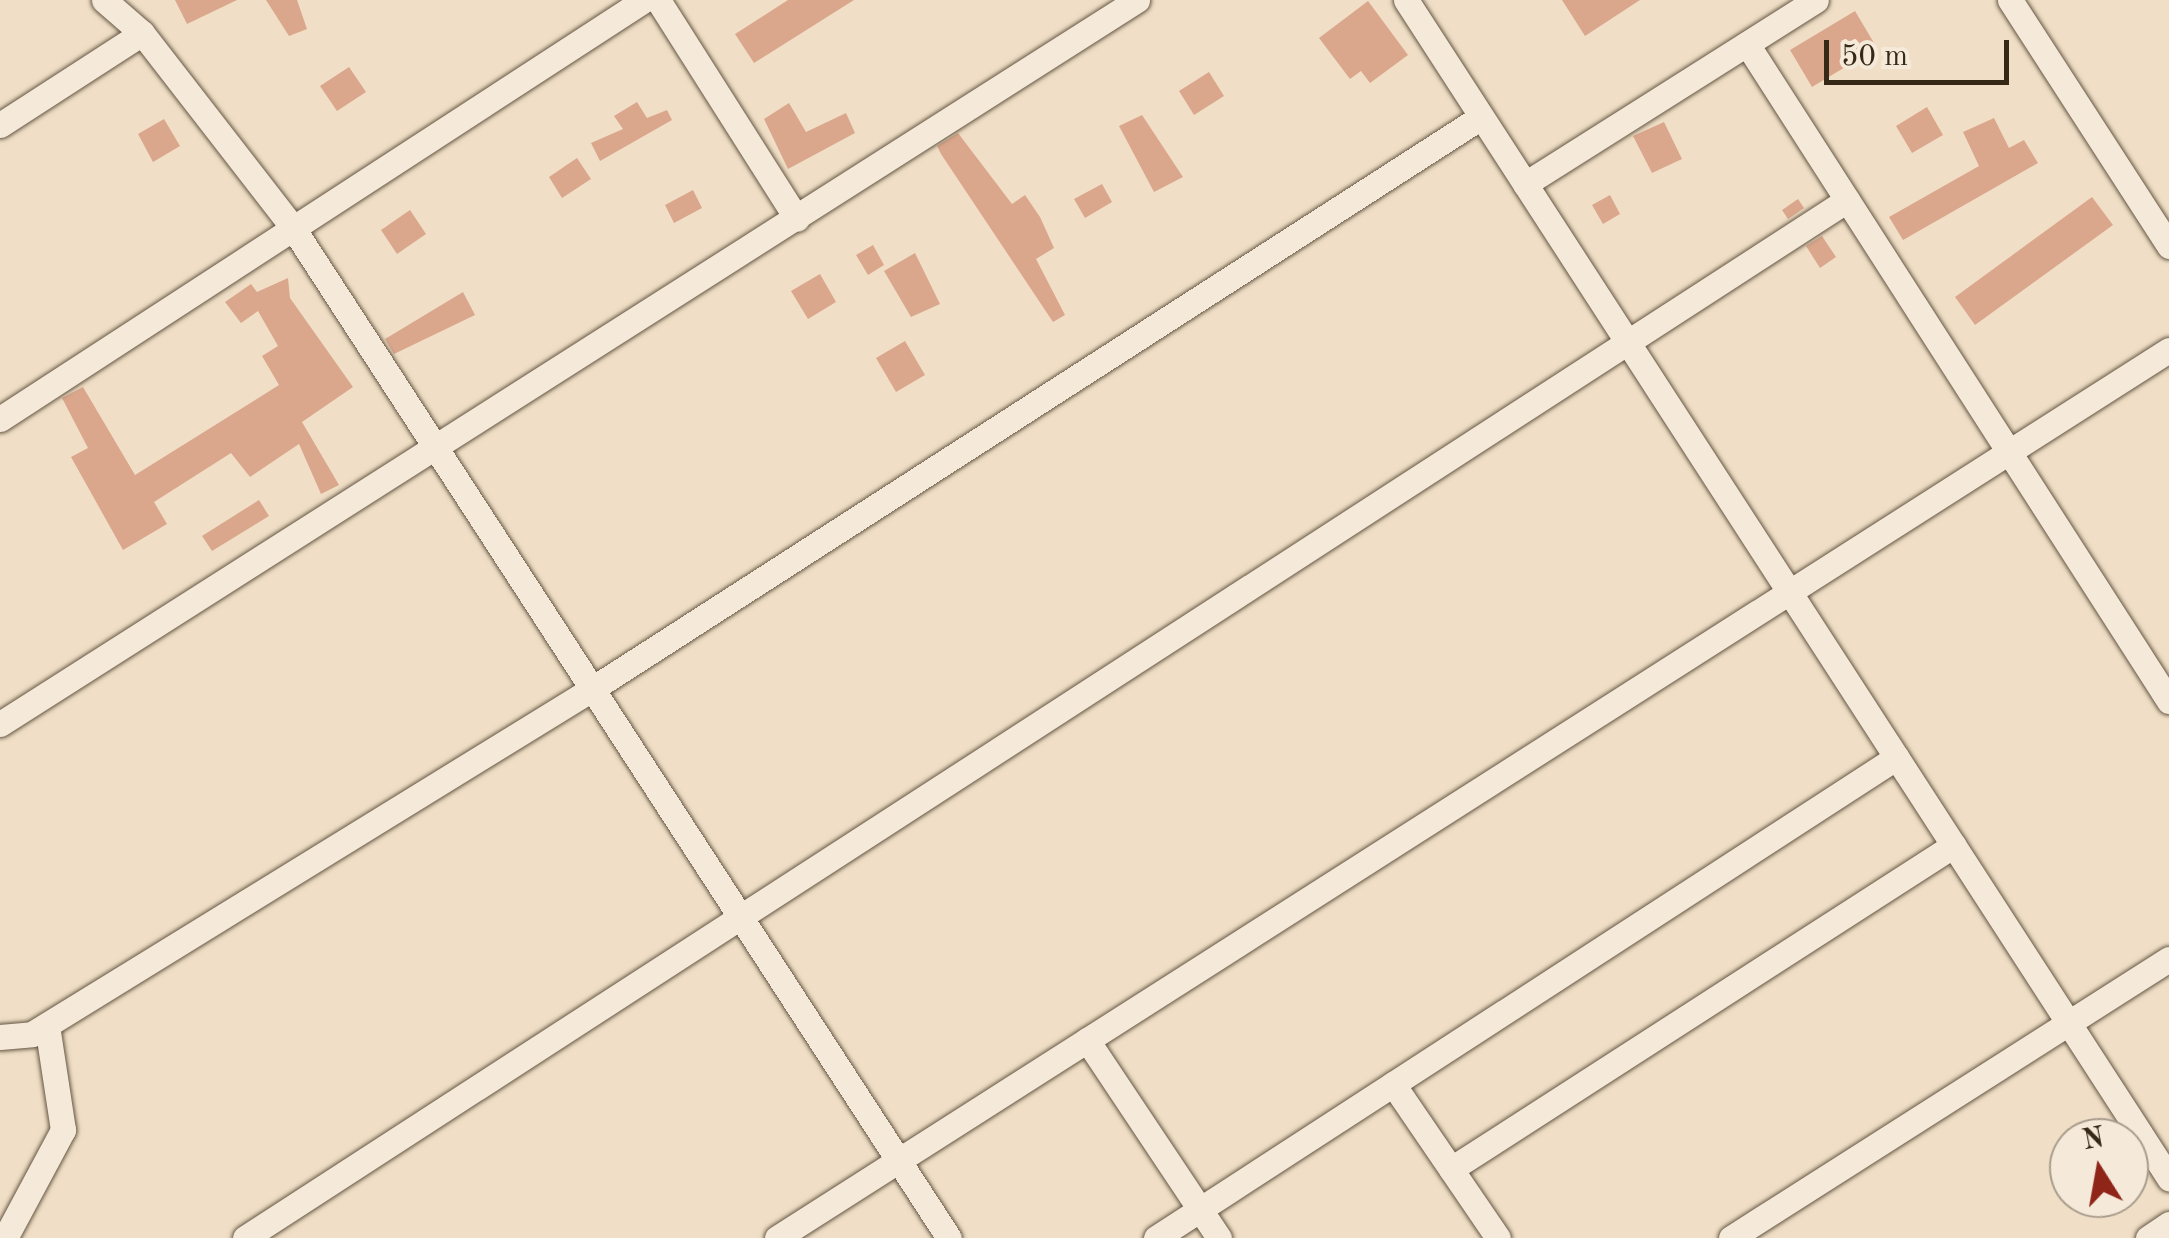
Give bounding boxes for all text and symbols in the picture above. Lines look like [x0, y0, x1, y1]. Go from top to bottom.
scale bar [1829, 20, 2014, 82]
text: 50 m [1841, 42, 1908, 72]
north arrow [2049, 1118, 2149, 1218]
text: N [2080, 1125, 2107, 1156]

